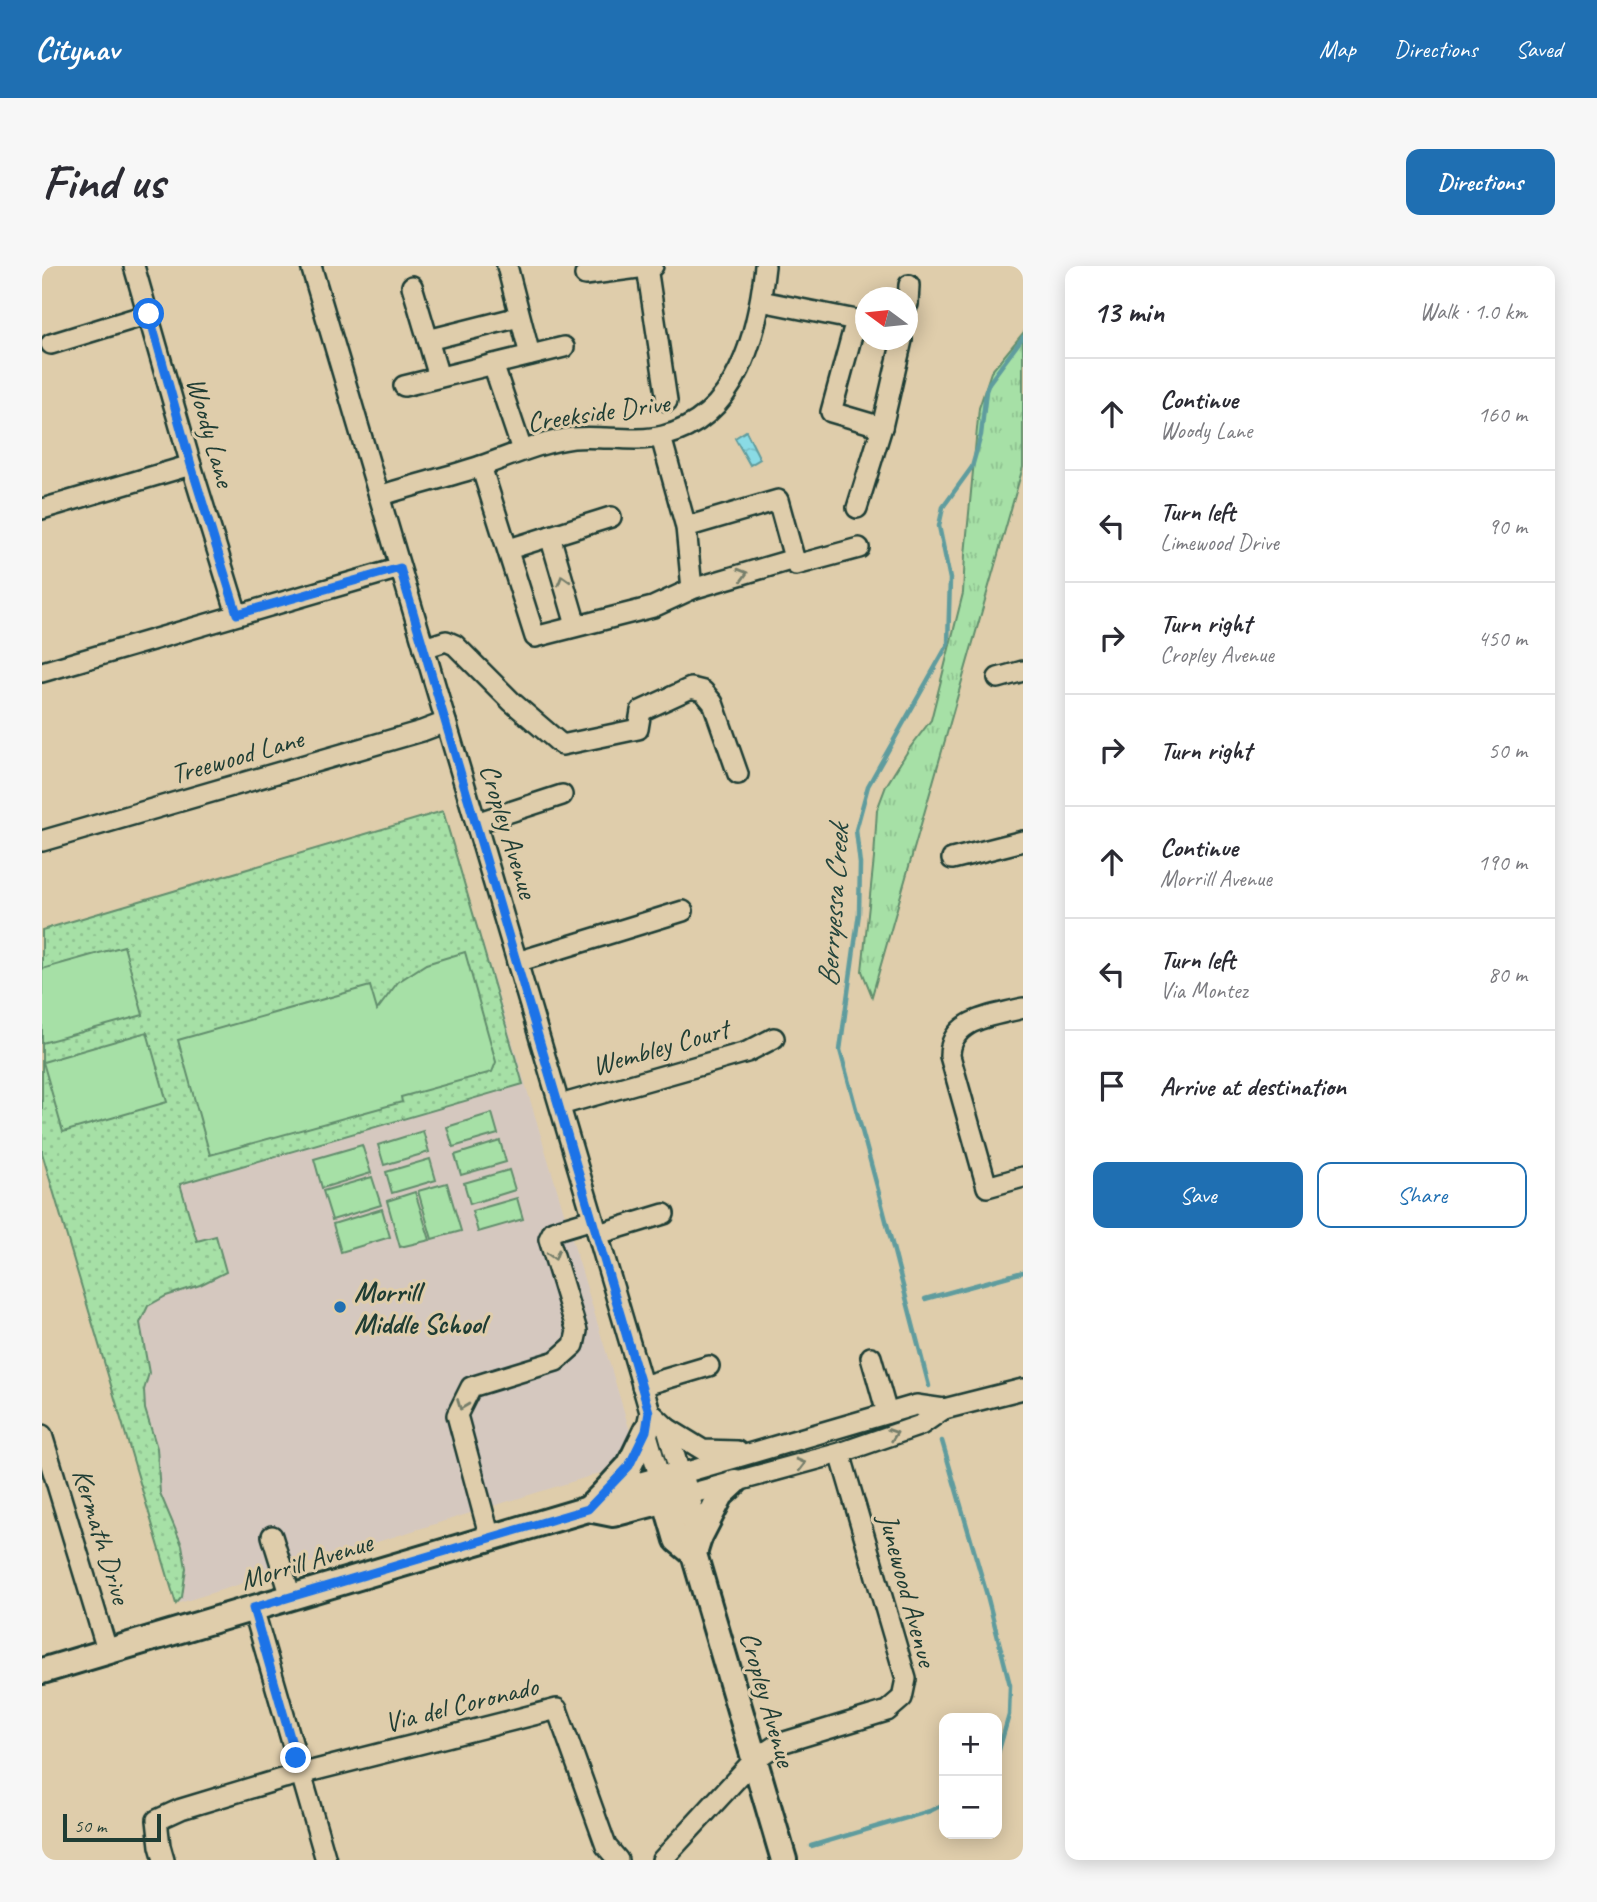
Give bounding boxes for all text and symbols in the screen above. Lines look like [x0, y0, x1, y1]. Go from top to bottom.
text: Citynav [35, 28, 119, 70]
text: Map [1319, 34, 1356, 64]
text: Directions [1394, 34, 1477, 64]
text: Saved [1515, 34, 1562, 64]
button: Directions [1406, 149, 1555, 215]
text: Find us [42, 151, 164, 213]
north arrow [855, 287, 918, 350]
text: 13 min [1093, 293, 1164, 331]
text: Walk · 1.0 km [1419, 297, 1527, 326]
route start [133, 298, 164, 329]
street label: Woody Lane [179, 373, 244, 493]
text: Continue [1160, 383, 1238, 416]
street label: Creekside Drive [525, 384, 673, 439]
icon: ahead [1093, 395, 1131, 433]
text: 160 m [1478, 400, 1527, 429]
text: Woody Lane [1160, 416, 1252, 445]
text: Turn left [1160, 495, 1235, 528]
icon: left [1093, 507, 1131, 545]
text: 90 m [1488, 512, 1527, 541]
text: Limewood Drive [1160, 528, 1279, 557]
one-way arrow [737, 567, 749, 582]
one-way arrow [557, 575, 572, 587]
text: Turn right [1160, 607, 1251, 640]
icon: right [1093, 619, 1131, 657]
text: 450 m [1478, 624, 1527, 653]
text: Cropley Avenue [1160, 640, 1274, 669]
street label: Treewood Lane [167, 720, 309, 792]
icon: right [1093, 731, 1131, 769]
text: Turn right [1160, 734, 1251, 767]
text: 50 m [1488, 736, 1527, 765]
street label: Cropley Avenue [472, 760, 547, 904]
water label: Berryessa Creek [808, 819, 858, 988]
text: Continue [1160, 831, 1238, 864]
icon: ahead [1093, 843, 1131, 881]
text: 190 m [1478, 848, 1527, 877]
text: Morrill Avenue [1160, 864, 1272, 893]
text: Turn left [1160, 943, 1235, 976]
icon: left [1093, 955, 1131, 993]
text: 80 m [1488, 960, 1527, 989]
text: Via Montez [1160, 976, 1248, 1005]
street label: Wembley Court [588, 1010, 736, 1083]
icon: arrive [1093, 1067, 1131, 1105]
text: Arrive at destination [1160, 1070, 1346, 1103]
button: Save [1093, 1162, 1303, 1228]
button: Share [1317, 1162, 1527, 1228]
one-way arrow [546, 1249, 561, 1261]
place label: Morrill Middle School [354, 1274, 491, 1341]
marker: Morrill Middle School [332, 1299, 348, 1315]
one-way arrow [456, 1398, 470, 1410]
one-way arrow [887, 1428, 899, 1442]
one-way arrow [794, 1457, 806, 1472]
street label: Kermath Drive [65, 1464, 140, 1610]
street label: Junewood Avenue [870, 1508, 946, 1672]
street label: Morrill Avenue [236, 1524, 378, 1598]
street label: Cropley Avenue [732, 1628, 804, 1772]
street label: Via del Coronado [381, 1668, 543, 1740]
map controls [939, 1713, 1002, 1839]
button: + [939, 1713, 1002, 1776]
route end [280, 1742, 311, 1773]
button: − [939, 1776, 1002, 1839]
scale bar [63, 1811, 161, 1843]
text: 50 m [74, 1814, 106, 1838]

